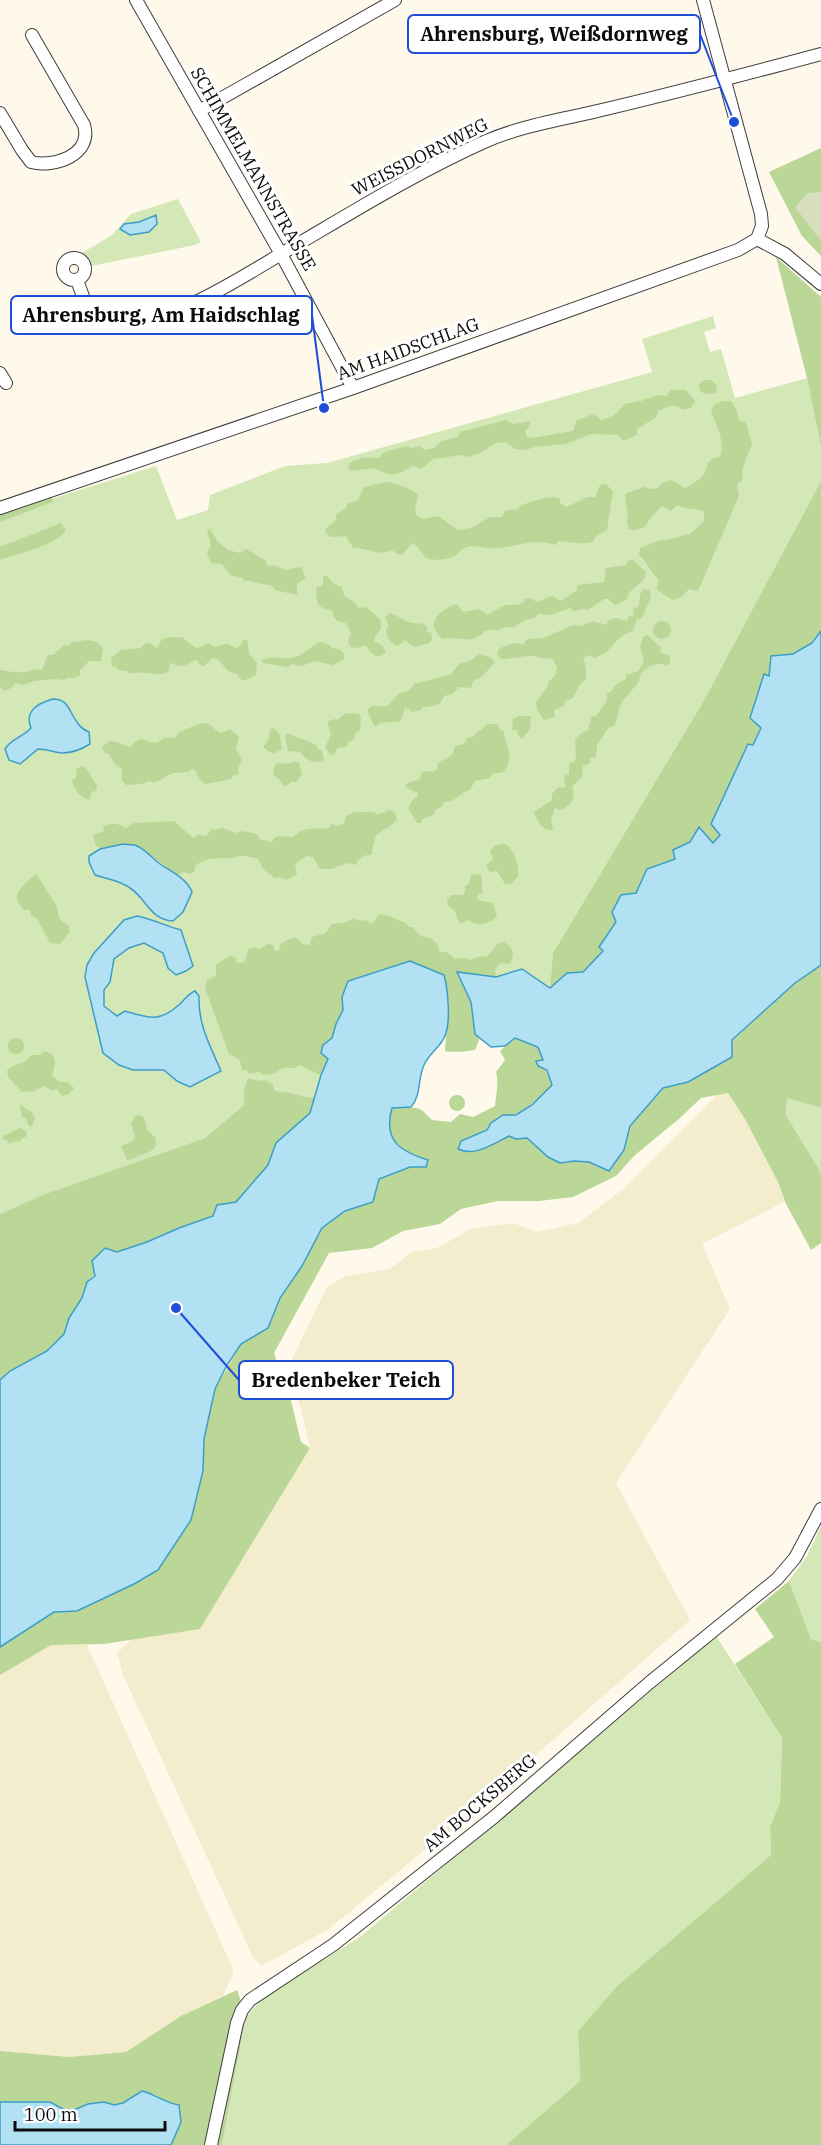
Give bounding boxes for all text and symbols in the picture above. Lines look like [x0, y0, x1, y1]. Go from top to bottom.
callout: Ahrensburg, Weißdornweg [408, 15, 700, 53]
text: Ahrensburg, Weißdornweg [420, 20, 688, 47]
street label: SCHIMMELMANNSTRASSE [186, 63, 321, 275]
street label: WEISSDORNWEG [348, 112, 492, 201]
callout: Ahrensburg, Am Haidschlag [11, 296, 312, 334]
text: Ahrensburg, Am Haidschlag [22, 301, 300, 328]
street label: AM HAIDSCHLAG [333, 312, 482, 385]
callout: Bredenbeker Teich [239, 1361, 453, 1399]
text: Bredenbeker Teich [251, 1366, 441, 1393]
street label: AM BOCKSBERG [418, 1749, 541, 1857]
scale bar [15, 2094, 165, 2132]
text: 100 m [24, 2103, 78, 2126]

